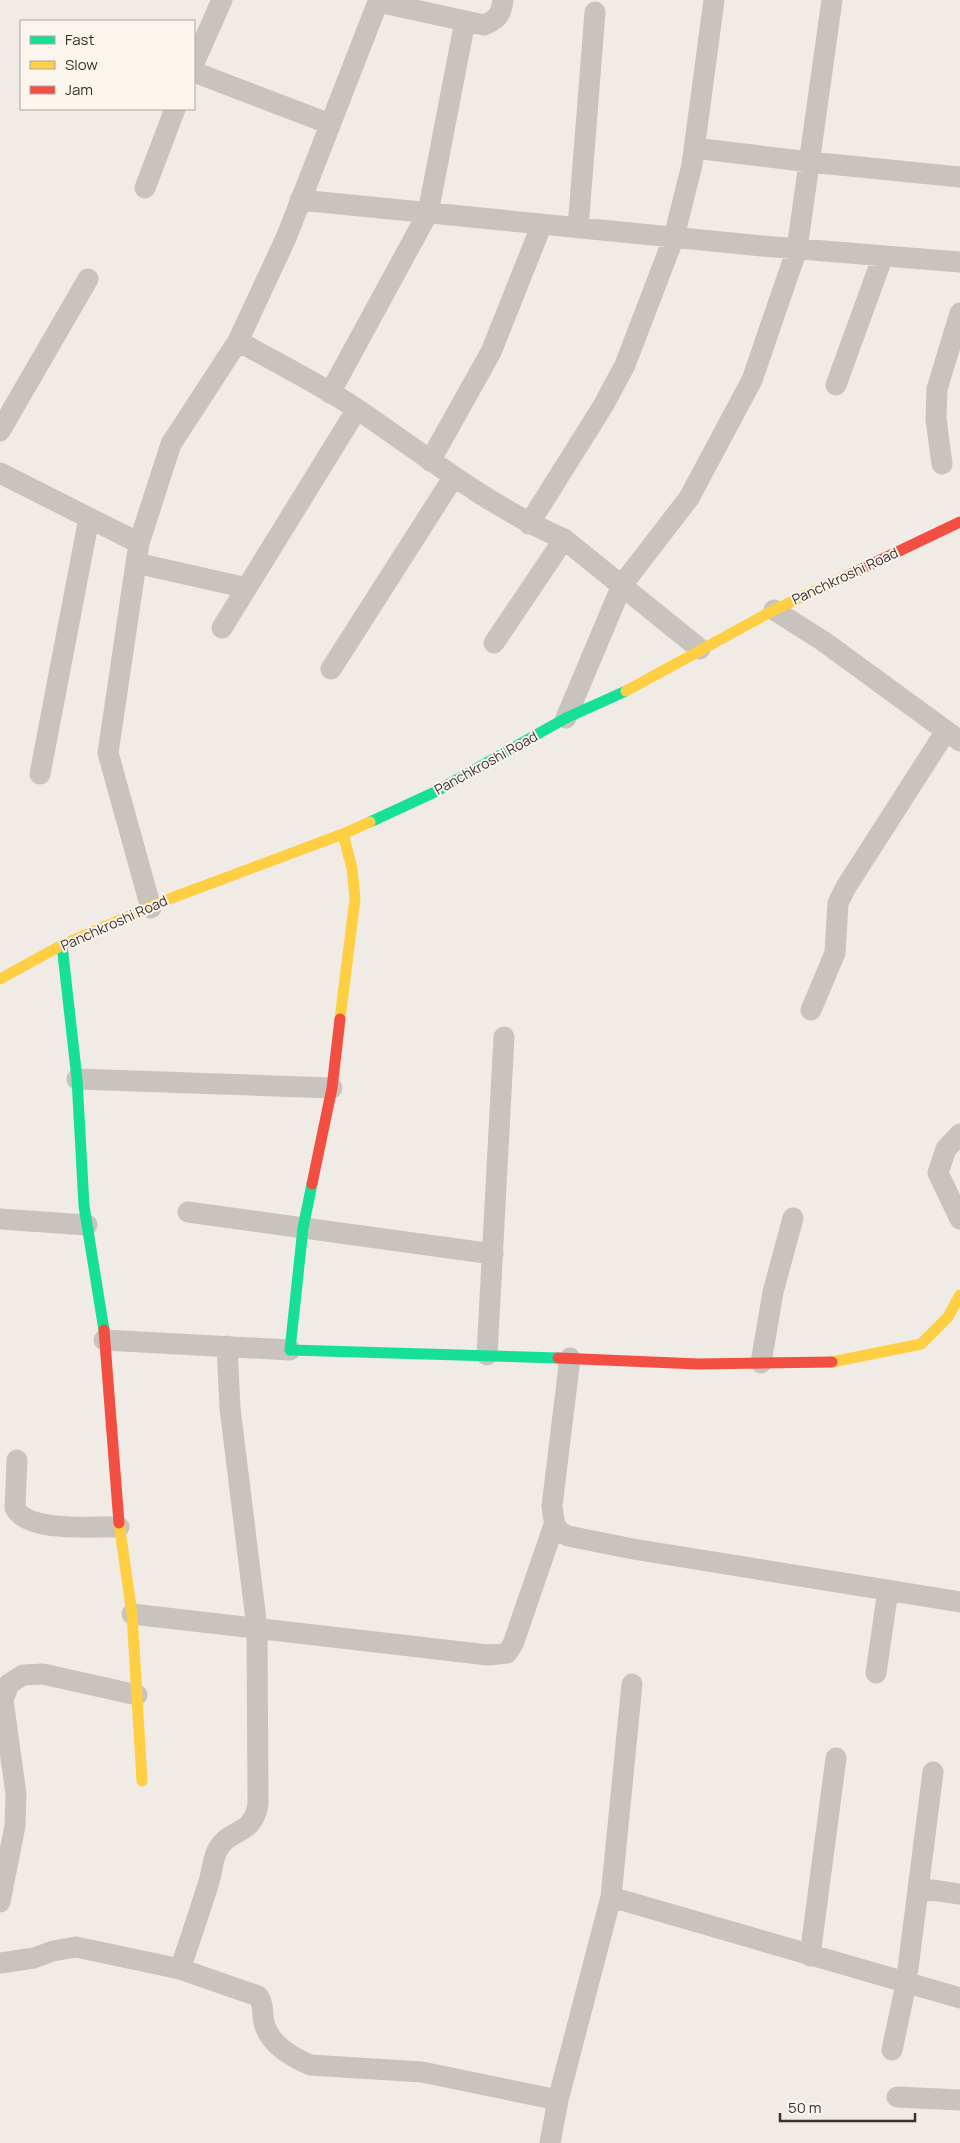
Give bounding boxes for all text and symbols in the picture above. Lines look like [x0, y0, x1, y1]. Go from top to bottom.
legend [20, 20, 195, 110]
text: Fast [65, 29, 94, 50]
text: Slow [65, 54, 98, 75]
text: Jam [65, 79, 93, 100]
street label: Panchkroshi Road [789, 543, 901, 609]
street label: Panchkroshi Road [431, 726, 541, 799]
street label: Panchkroshi Road [57, 890, 170, 955]
scale bar [780, 2090, 915, 2122]
text: 50 m [788, 2097, 822, 2118]

